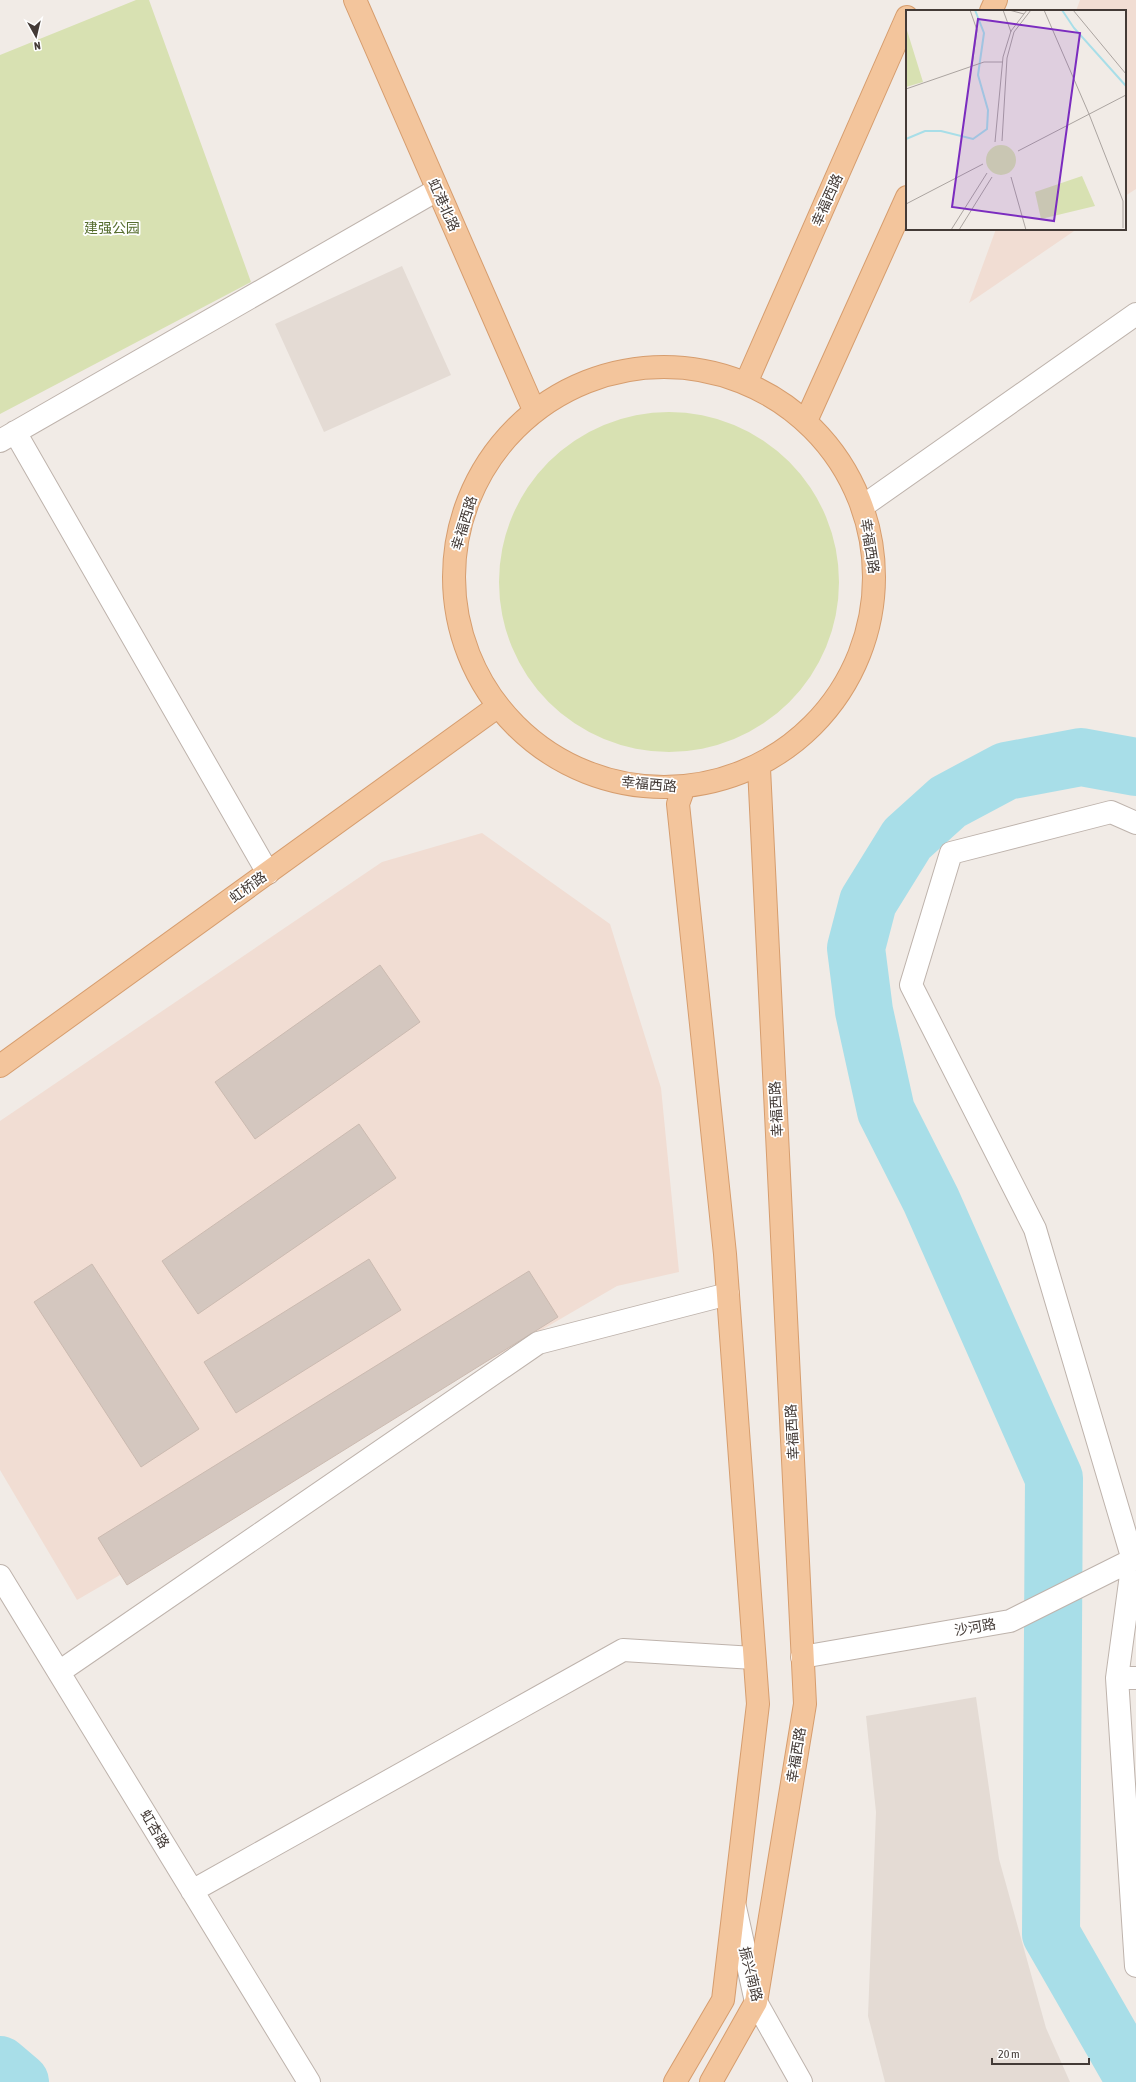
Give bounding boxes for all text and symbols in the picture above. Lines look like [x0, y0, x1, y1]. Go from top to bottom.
inset map [906, 10, 1126, 230]
north arrow [16, 16, 56, 56]
text: N [33, 40, 41, 52]
street label: 幸福西路 [808, 171, 846, 229]
street label: 虹港北路 [425, 176, 463, 234]
park label: 建强公园 [84, 220, 140, 236]
street label: 幸福西路 [448, 494, 480, 552]
street label: 幸福西路 [858, 517, 882, 575]
street label: 幸福西路 [620, 774, 678, 794]
street label: 虹桥路 [226, 868, 270, 906]
street label: 幸福西路 [767, 1081, 785, 1137]
street label: 幸福西路 [783, 1404, 801, 1460]
street label: 沙河路 [953, 1615, 997, 1639]
street label: 幸福西路 [784, 1726, 808, 1784]
street label: 虹杏路 [137, 1807, 173, 1851]
street label: 振兴南路 [736, 1945, 766, 2003]
scale bar [992, 2040, 1089, 2066]
text: 20 m [998, 2047, 1020, 2061]

